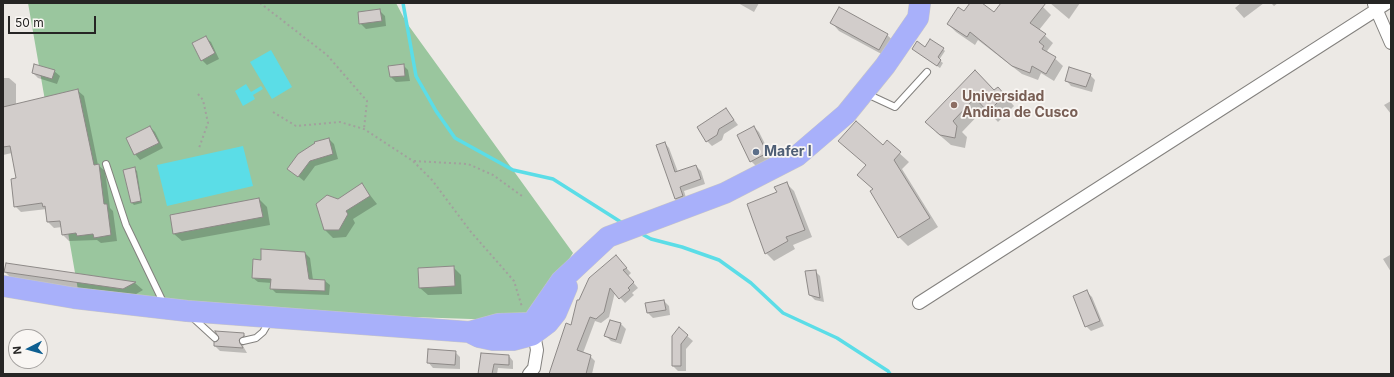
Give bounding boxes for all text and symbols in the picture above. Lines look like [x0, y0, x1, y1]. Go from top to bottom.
scale bar [10, 8, 98, 34]
text: 50 m [15, 15, 44, 30]
place label: Universidad Andina de Cusco [962, 89, 1078, 122]
marker: Universidad Andina de Cusco [949, 100, 959, 110]
place label: Mafer I [764, 144, 812, 160]
marker: Mafer I [751, 147, 761, 157]
north arrow [8, 329, 48, 369]
text: N [10, 345, 24, 355]

